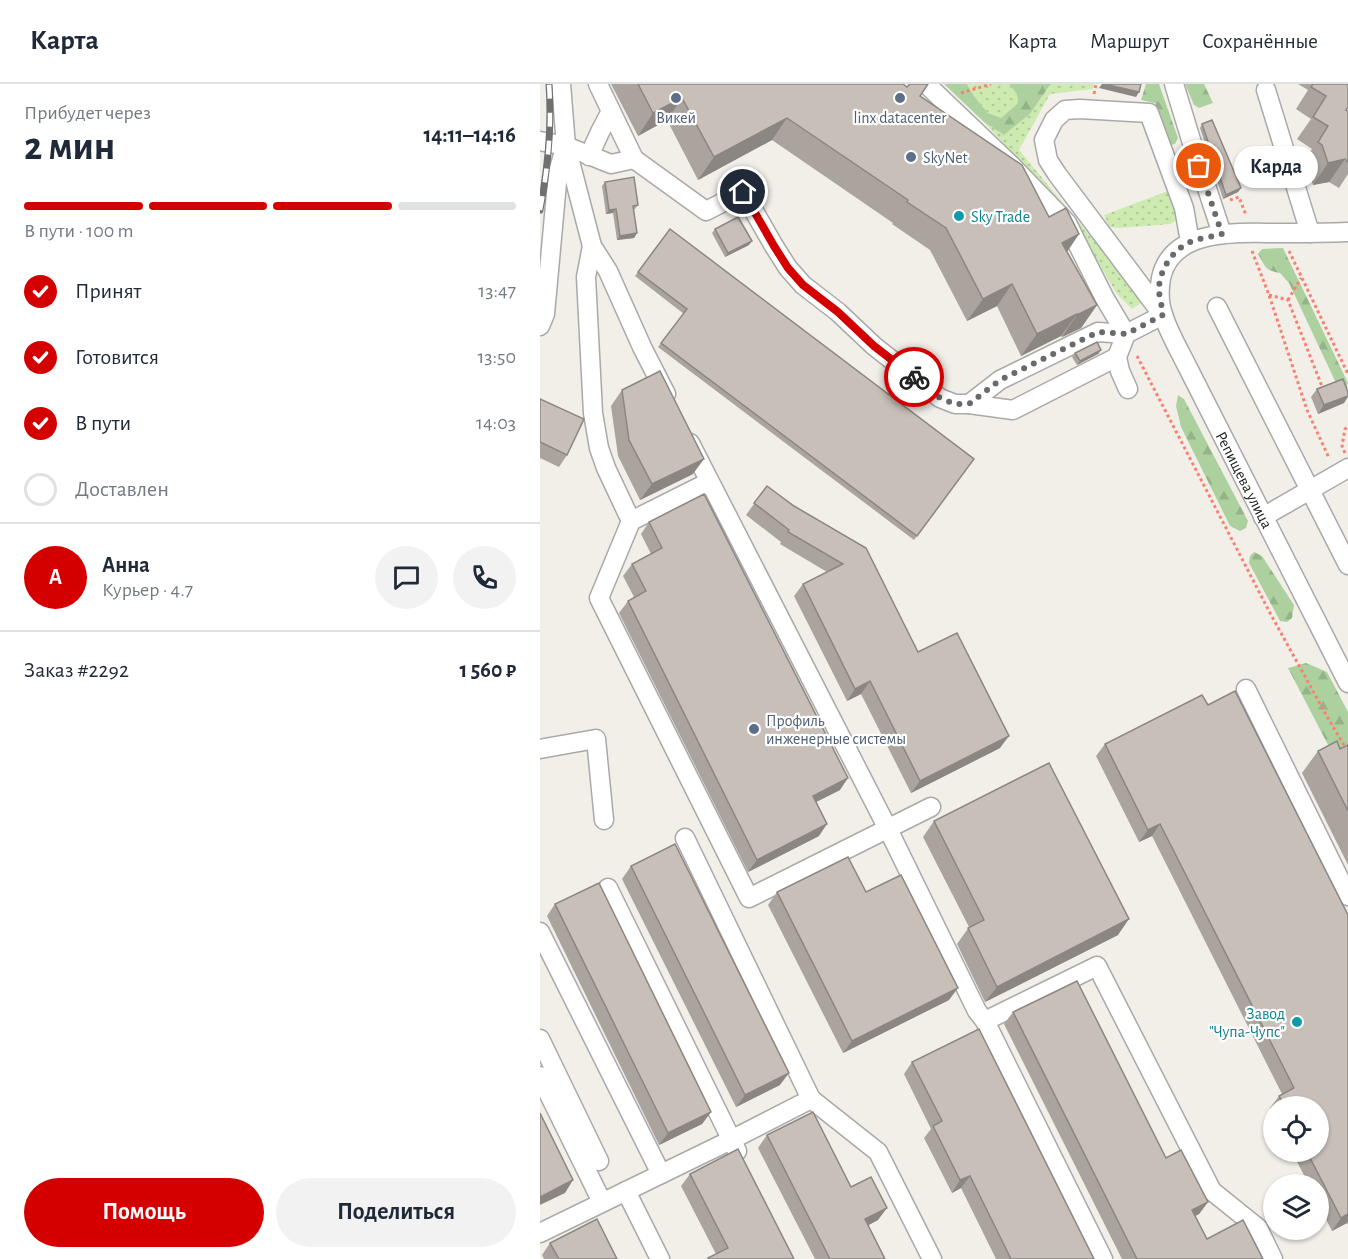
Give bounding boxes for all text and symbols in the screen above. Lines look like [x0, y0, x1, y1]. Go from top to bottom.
text: Карта [30, 27, 99, 55]
text: Карта [1008, 31, 1057, 52]
text: Маршрут [1090, 31, 1169, 52]
text: Сохранённые [1202, 31, 1318, 52]
marker: Викей [669, 91, 683, 105]
marker: linx datacenter [893, 91, 907, 105]
text: Прибудет через [24, 103, 151, 123]
place label: Викей [656, 110, 696, 126]
place label: linx datacenter [853, 110, 947, 126]
text: 14:11–14:16 [423, 124, 516, 146]
text: 2 мин [24, 128, 115, 167]
pin [1173, 140, 1224, 191]
callout: Карда [1235, 145, 1319, 187]
icon: bag [1182, 149, 1215, 182]
marker: SkyNet [904, 150, 918, 164]
place label: SkyNet [923, 150, 968, 167]
text: Карда [1250, 157, 1302, 177]
pin [717, 166, 768, 217]
icon: home [726, 175, 759, 208]
marker: Sky Trade [952, 209, 966, 223]
place label: Sky Trade [971, 209, 1030, 226]
text: В пути · 100 m [24, 221, 134, 241]
icon: check [24, 275, 57, 308]
text: Принят [75, 280, 141, 302]
text: 13:47 [478, 281, 516, 301]
icon: check [24, 341, 57, 374]
text: Готовится [75, 346, 159, 368]
text: 13:50 [477, 347, 516, 367]
courier [884, 347, 944, 407]
icon: bike [898, 361, 931, 394]
icon: check [24, 407, 57, 440]
text: В пути [75, 412, 131, 434]
text: 14:03 [476, 413, 516, 433]
street label: Репищева улица [1213, 429, 1275, 531]
text: Доставлен [75, 478, 169, 500]
button: chat [375, 546, 438, 609]
button: phone [453, 546, 516, 609]
text: Анна [102, 554, 150, 576]
text: А [49, 566, 62, 588]
text: Курьер · 4.7 [102, 580, 193, 600]
text: Заказ #2292 [24, 659, 129, 681]
text: 1 560 ₽ [460, 659, 516, 681]
place label: Профиль инженерные системы [766, 713, 906, 747]
marker: Профиль инженерные системы [747, 722, 761, 736]
place label: Завод "Чупа-Чупс" [1209, 1006, 1285, 1041]
marker: Завод "Чупа-Чупс" [1290, 1015, 1304, 1029]
map controls [1263, 1096, 1329, 1240]
button: locate [1263, 1096, 1329, 1162]
button: layers [1263, 1174, 1329, 1240]
button: Помощь [24, 1178, 264, 1247]
button: Поделиться [276, 1178, 516, 1247]

